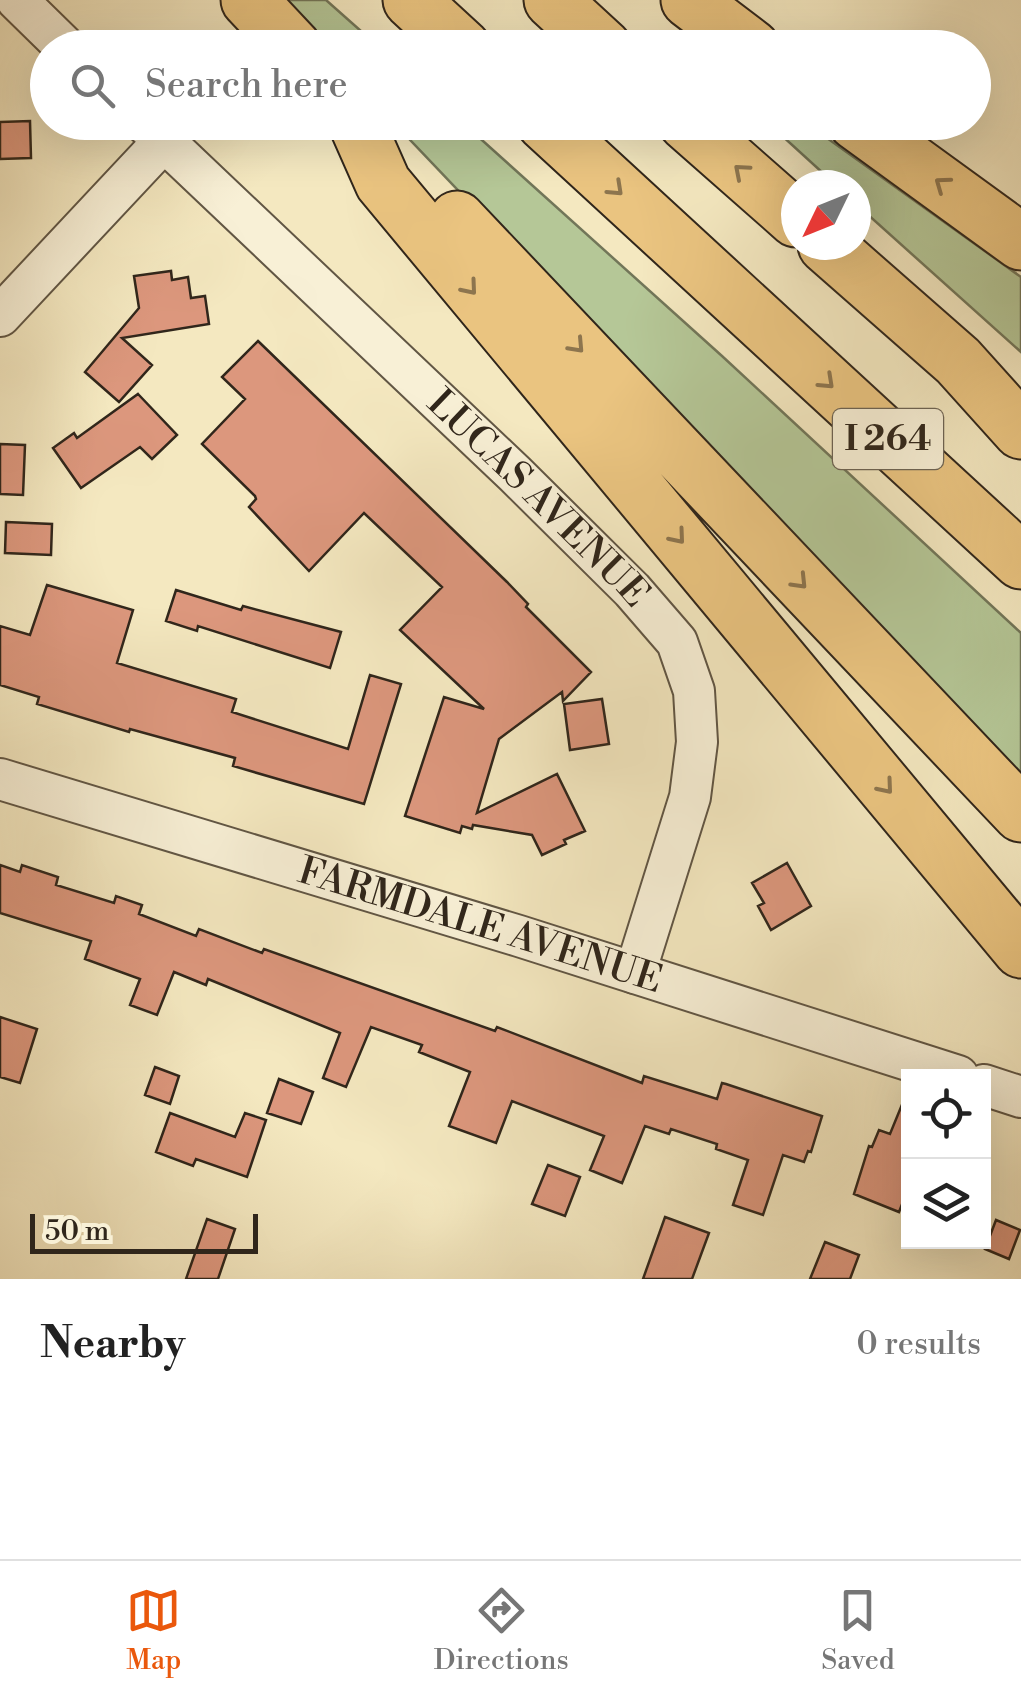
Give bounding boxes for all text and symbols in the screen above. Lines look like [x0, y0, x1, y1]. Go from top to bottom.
search box [30, 30, 991, 140]
icon: search [65, 58, 120, 113]
text: Search here [145, 62, 348, 109]
one-way arrow [734, 164, 753, 182]
north arrow [781, 170, 871, 260]
one-way arrow [604, 177, 623, 195]
one-way arrow [935, 179, 953, 196]
one-way arrow [458, 276, 476, 294]
one-way arrow [565, 334, 583, 353]
one-way arrow [815, 371, 833, 389]
street label: LUCAS AVENUE [417, 380, 659, 617]
road number: I 264 [833, 409, 943, 469]
one-way arrow [667, 526, 685, 544]
one-way arrow [789, 570, 807, 589]
one-way arrow [874, 776, 892, 794]
street label: FARMDALE AVENUE [293, 847, 668, 1004]
map controls [901, 1069, 991, 1249]
button: locate [901, 1069, 991, 1159]
button: layers [901, 1159, 991, 1249]
scale bar [30, 1209, 258, 1254]
text: 50 m [45, 1214, 109, 1249]
text: Nearby [40, 1318, 185, 1371]
text: 0 results [856, 1324, 981, 1364]
tab: Map [126, 1583, 181, 1678]
tab: Directions [434, 1583, 569, 1678]
tab: Saved [821, 1583, 895, 1678]

